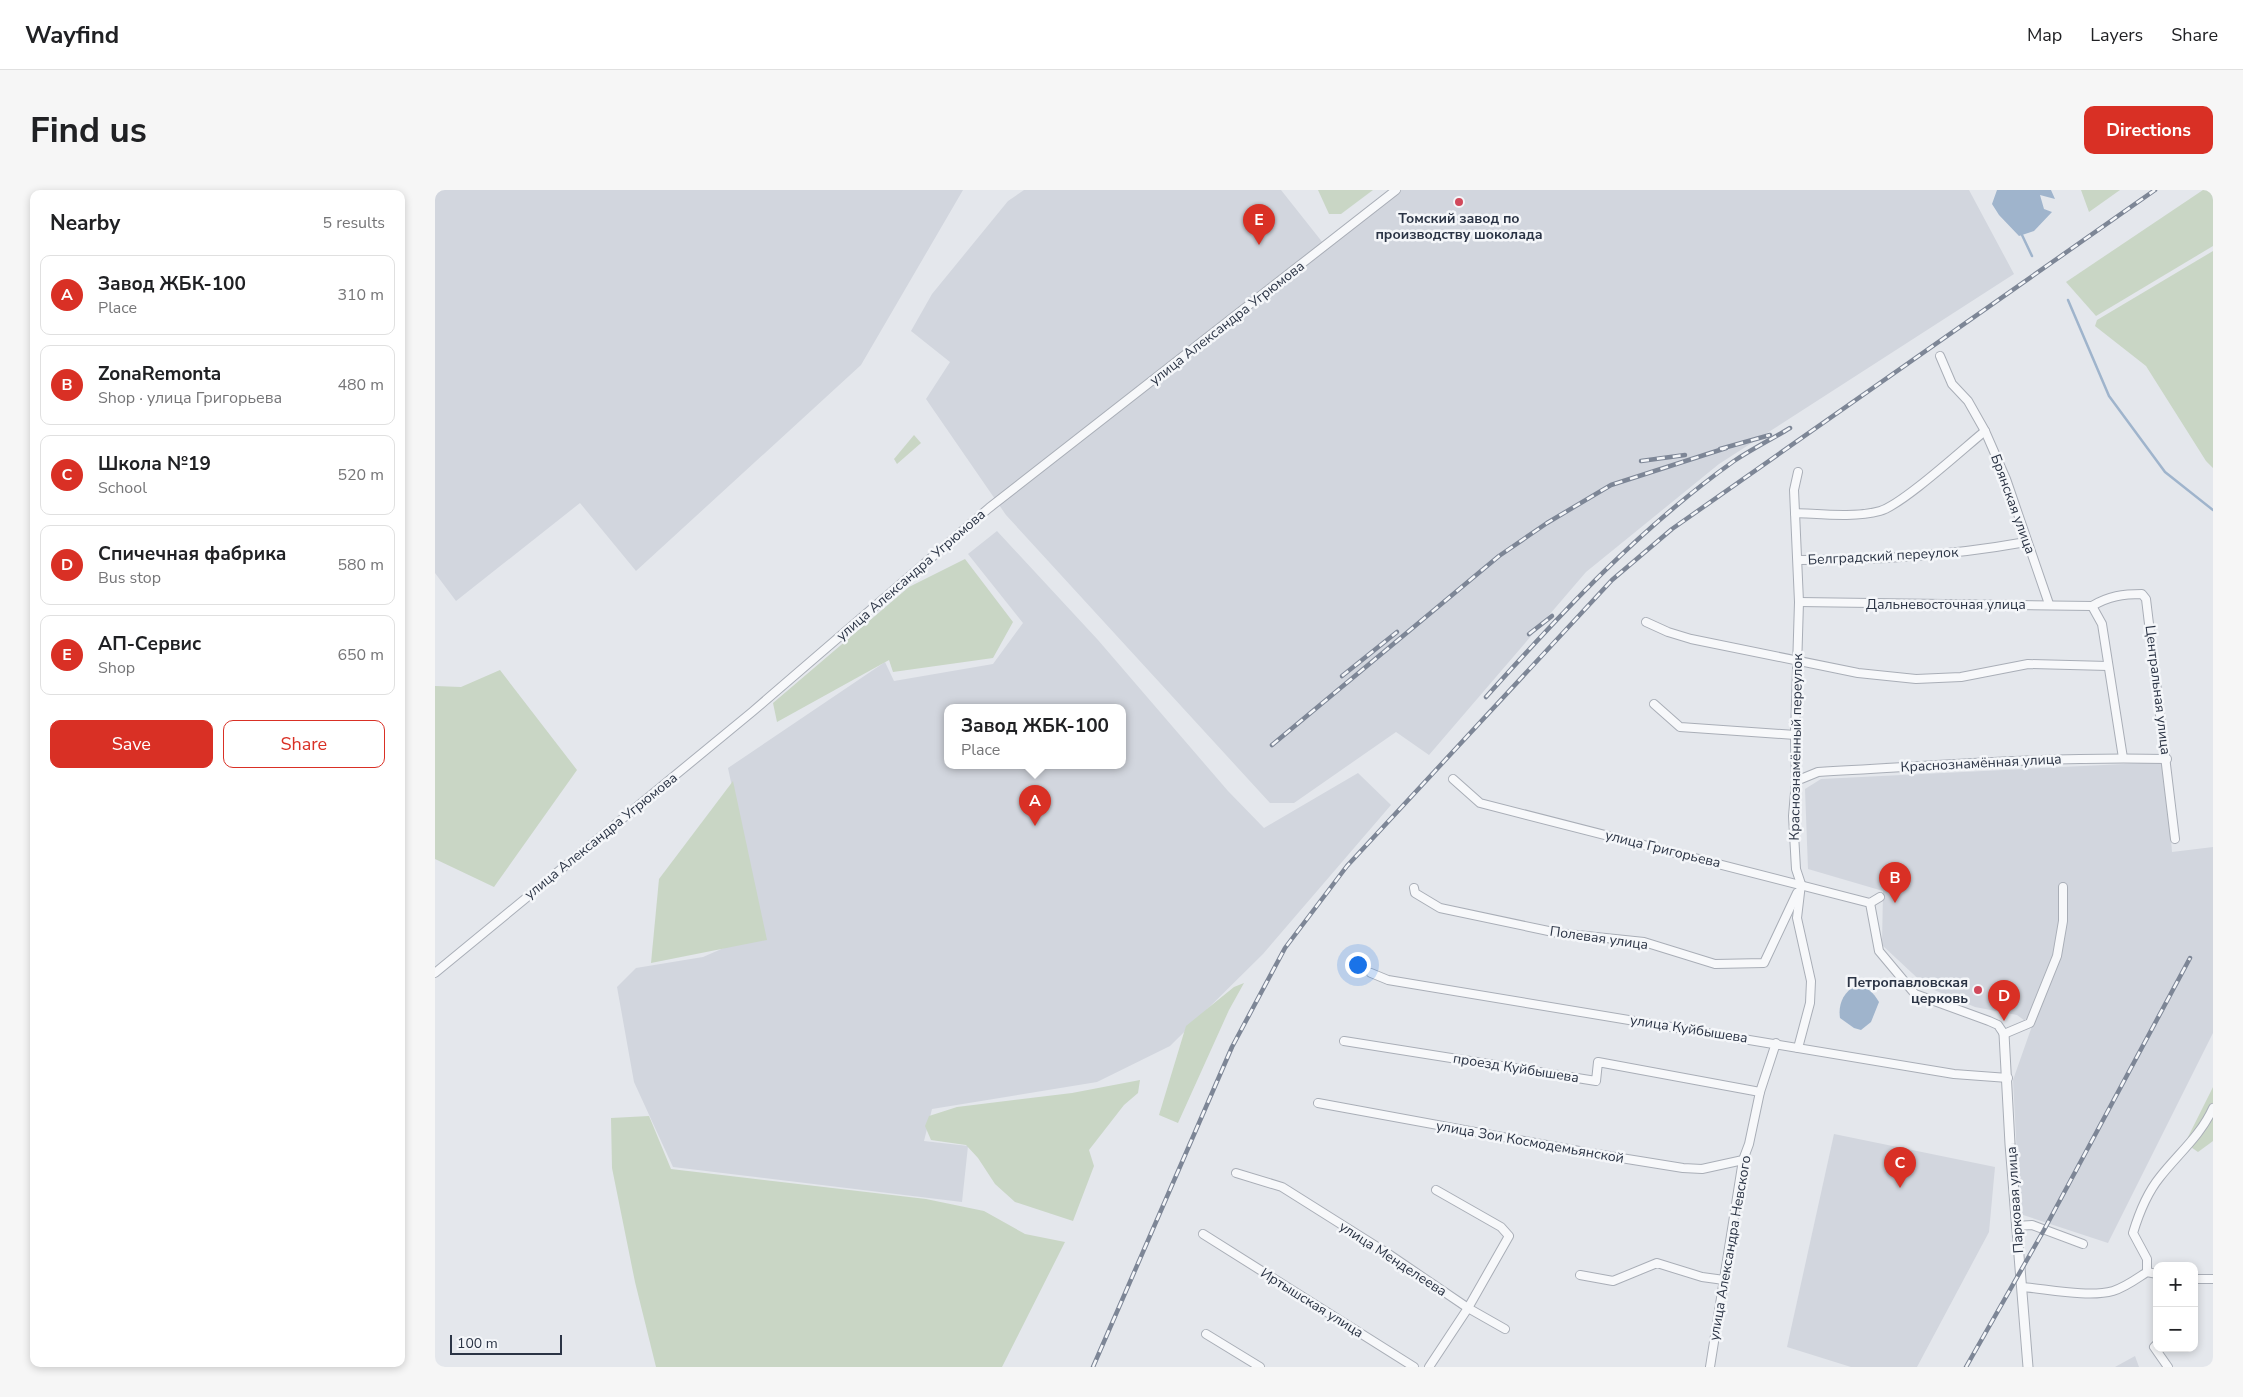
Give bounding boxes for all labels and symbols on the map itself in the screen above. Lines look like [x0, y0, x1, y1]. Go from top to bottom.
marker: Томский завод по производству шоколада [1453, 196, 1465, 208]
pin: E [1243, 204, 1275, 245]
place label: Томский завод по производству шоколада [1375, 209, 1543, 244]
street label: улица Александра Угрюмова [1146, 256, 1308, 390]
street label: Брянская улица [1986, 451, 2040, 557]
street label: улица Александра Угрюмова [832, 505, 990, 645]
street label: Белградский переулок [1807, 543, 1959, 569]
street label: Дальневосточная улица [1866, 595, 2026, 614]
street label: Центральная улица [2141, 624, 2175, 756]
street label: Краснознамённый переулок [1785, 653, 1807, 841]
street label: Краснознамённая улица [1900, 749, 2062, 777]
street label: улица Александра Угрюмова [521, 768, 681, 904]
pin: A [1019, 785, 1051, 826]
street label: улица Григорьева [1603, 825, 1723, 873]
pin: B [1879, 862, 1911, 903]
street label: Полевая улица [1548, 922, 1650, 954]
your location [1345, 952, 1371, 978]
place label: Петропавловская церковь [1847, 973, 1968, 1008]
pin: D [1988, 980, 2020, 1021]
marker: Петропавловская церковь [1972, 984, 1984, 996]
street label: улица Куйбышева [1629, 1010, 1749, 1048]
street label: проезд Куйбышева [1452, 1049, 1580, 1087]
street label: улица Зои Космодемьянской [1435, 1116, 1625, 1168]
street label: Парковая улица [2002, 1146, 2028, 1254]
pin: C [1884, 1147, 1916, 1188]
street label: улица Александра Невского [1704, 1154, 1756, 1342]
street label: улица Менделеева [1336, 1217, 1450, 1301]
street label: Иртышская улица [1257, 1264, 1367, 1342]
scale bar [450, 1332, 563, 1355]

